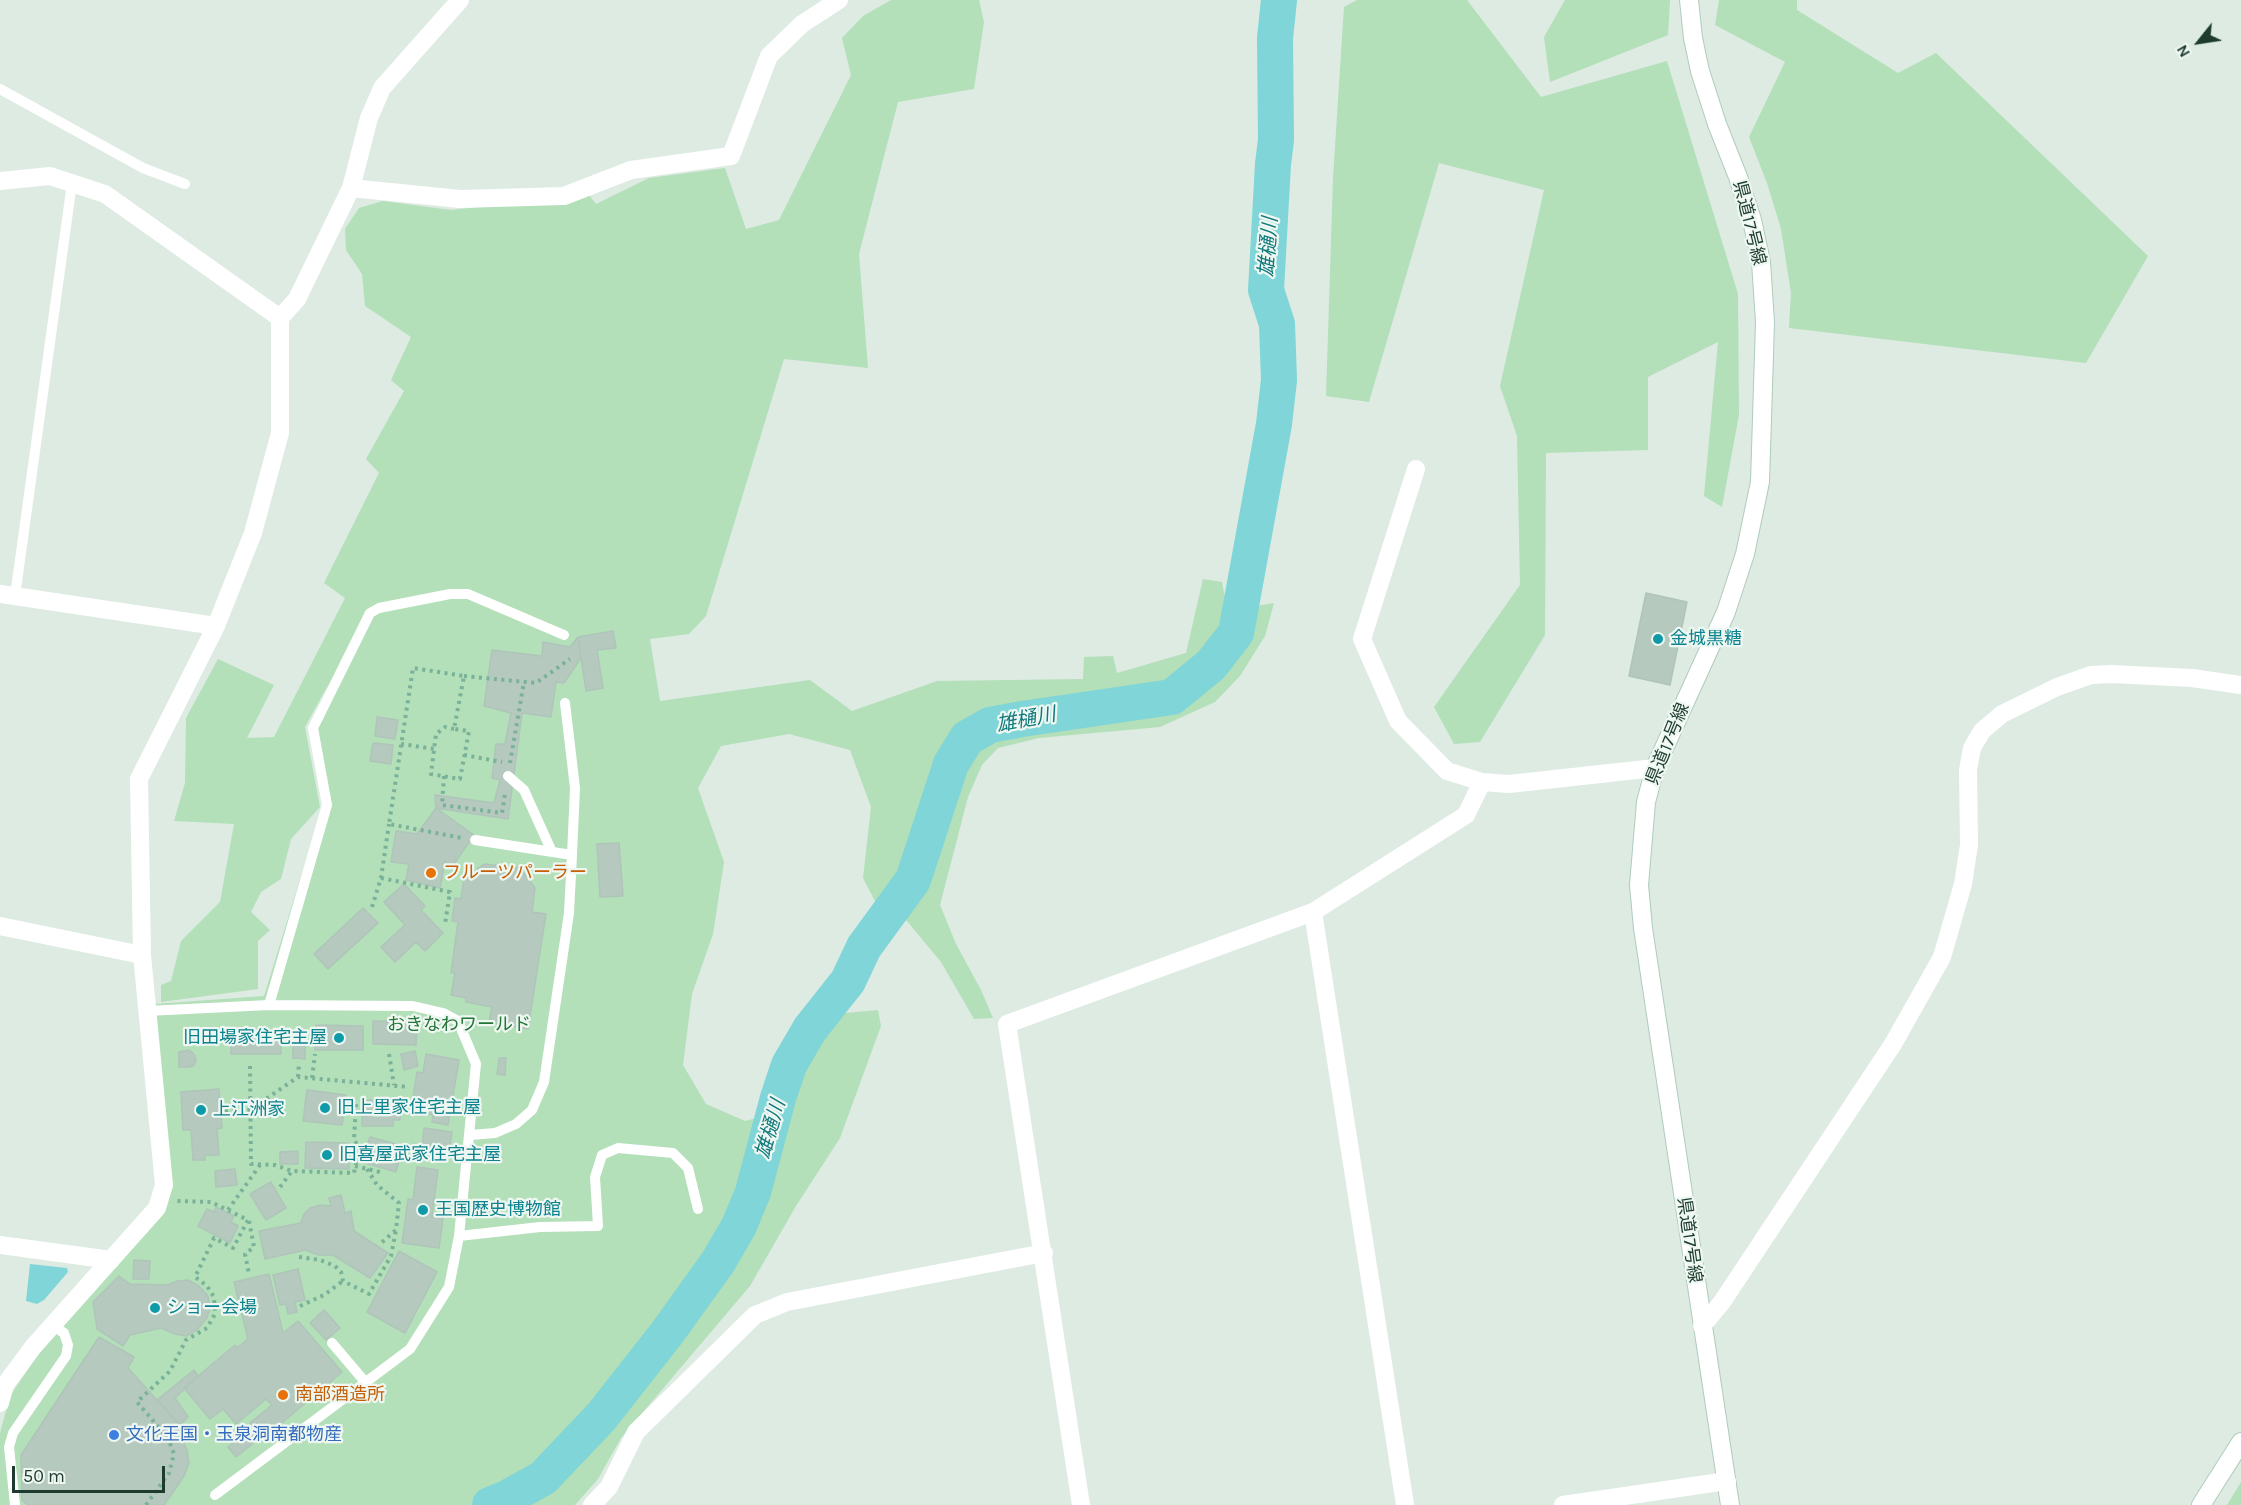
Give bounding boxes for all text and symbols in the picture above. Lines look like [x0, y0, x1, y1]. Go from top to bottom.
north arrow [2169, 12, 2229, 72]
text: N [2172, 42, 2194, 61]
street label: 県道17号線 [1728, 178, 1770, 268]
water label: 雄樋川 [1255, 216, 1283, 278]
place label: 金城黒糖 [1670, 628, 1742, 650]
marker: 金城黒糖 [1651, 632, 1665, 646]
street label: 県道17号線 [1642, 700, 1694, 788]
water label: 雄樋川 [994, 702, 1058, 738]
place label: フルーツパーラー [443, 862, 587, 884]
marker: フルーツパーラー [424, 866, 438, 880]
park label: おきなわワールド [387, 1014, 531, 1036]
place label: 旧田場家住宅主屋 [183, 1027, 327, 1049]
marker: 旧田場家住宅主屋 [332, 1031, 346, 1045]
place label: 旧上里家住宅主屋 [337, 1097, 481, 1119]
water label: 雄樋川 [751, 1097, 791, 1161]
place label: 上江洲家 [213, 1099, 285, 1121]
marker: 旧上里家住宅主屋 [318, 1101, 332, 1115]
marker: 上江洲家 [194, 1103, 208, 1117]
place label: 旧喜屋武家住宅主屋 [339, 1144, 501, 1166]
marker: 旧喜屋武家住宅主屋 [320, 1148, 334, 1162]
street label: 県道17号線 [1672, 1196, 1706, 1284]
place label: 王国歴史博物館 [435, 1199, 561, 1221]
marker: 王国歴史博物館 [416, 1203, 430, 1217]
place label: ショー会場 [167, 1297, 257, 1319]
marker: ショー会場 [148, 1301, 162, 1315]
place label: 南部酒造所 [295, 1384, 385, 1406]
marker: 南部酒造所 [276, 1388, 290, 1402]
place label: 文化王国・玉泉洞南都物産 [126, 1424, 342, 1446]
marker: 文化王国・玉泉洞南都物産 [107, 1428, 121, 1442]
scale bar [15, 1454, 168, 1492]
text: 50 m [23, 1465, 65, 1487]

